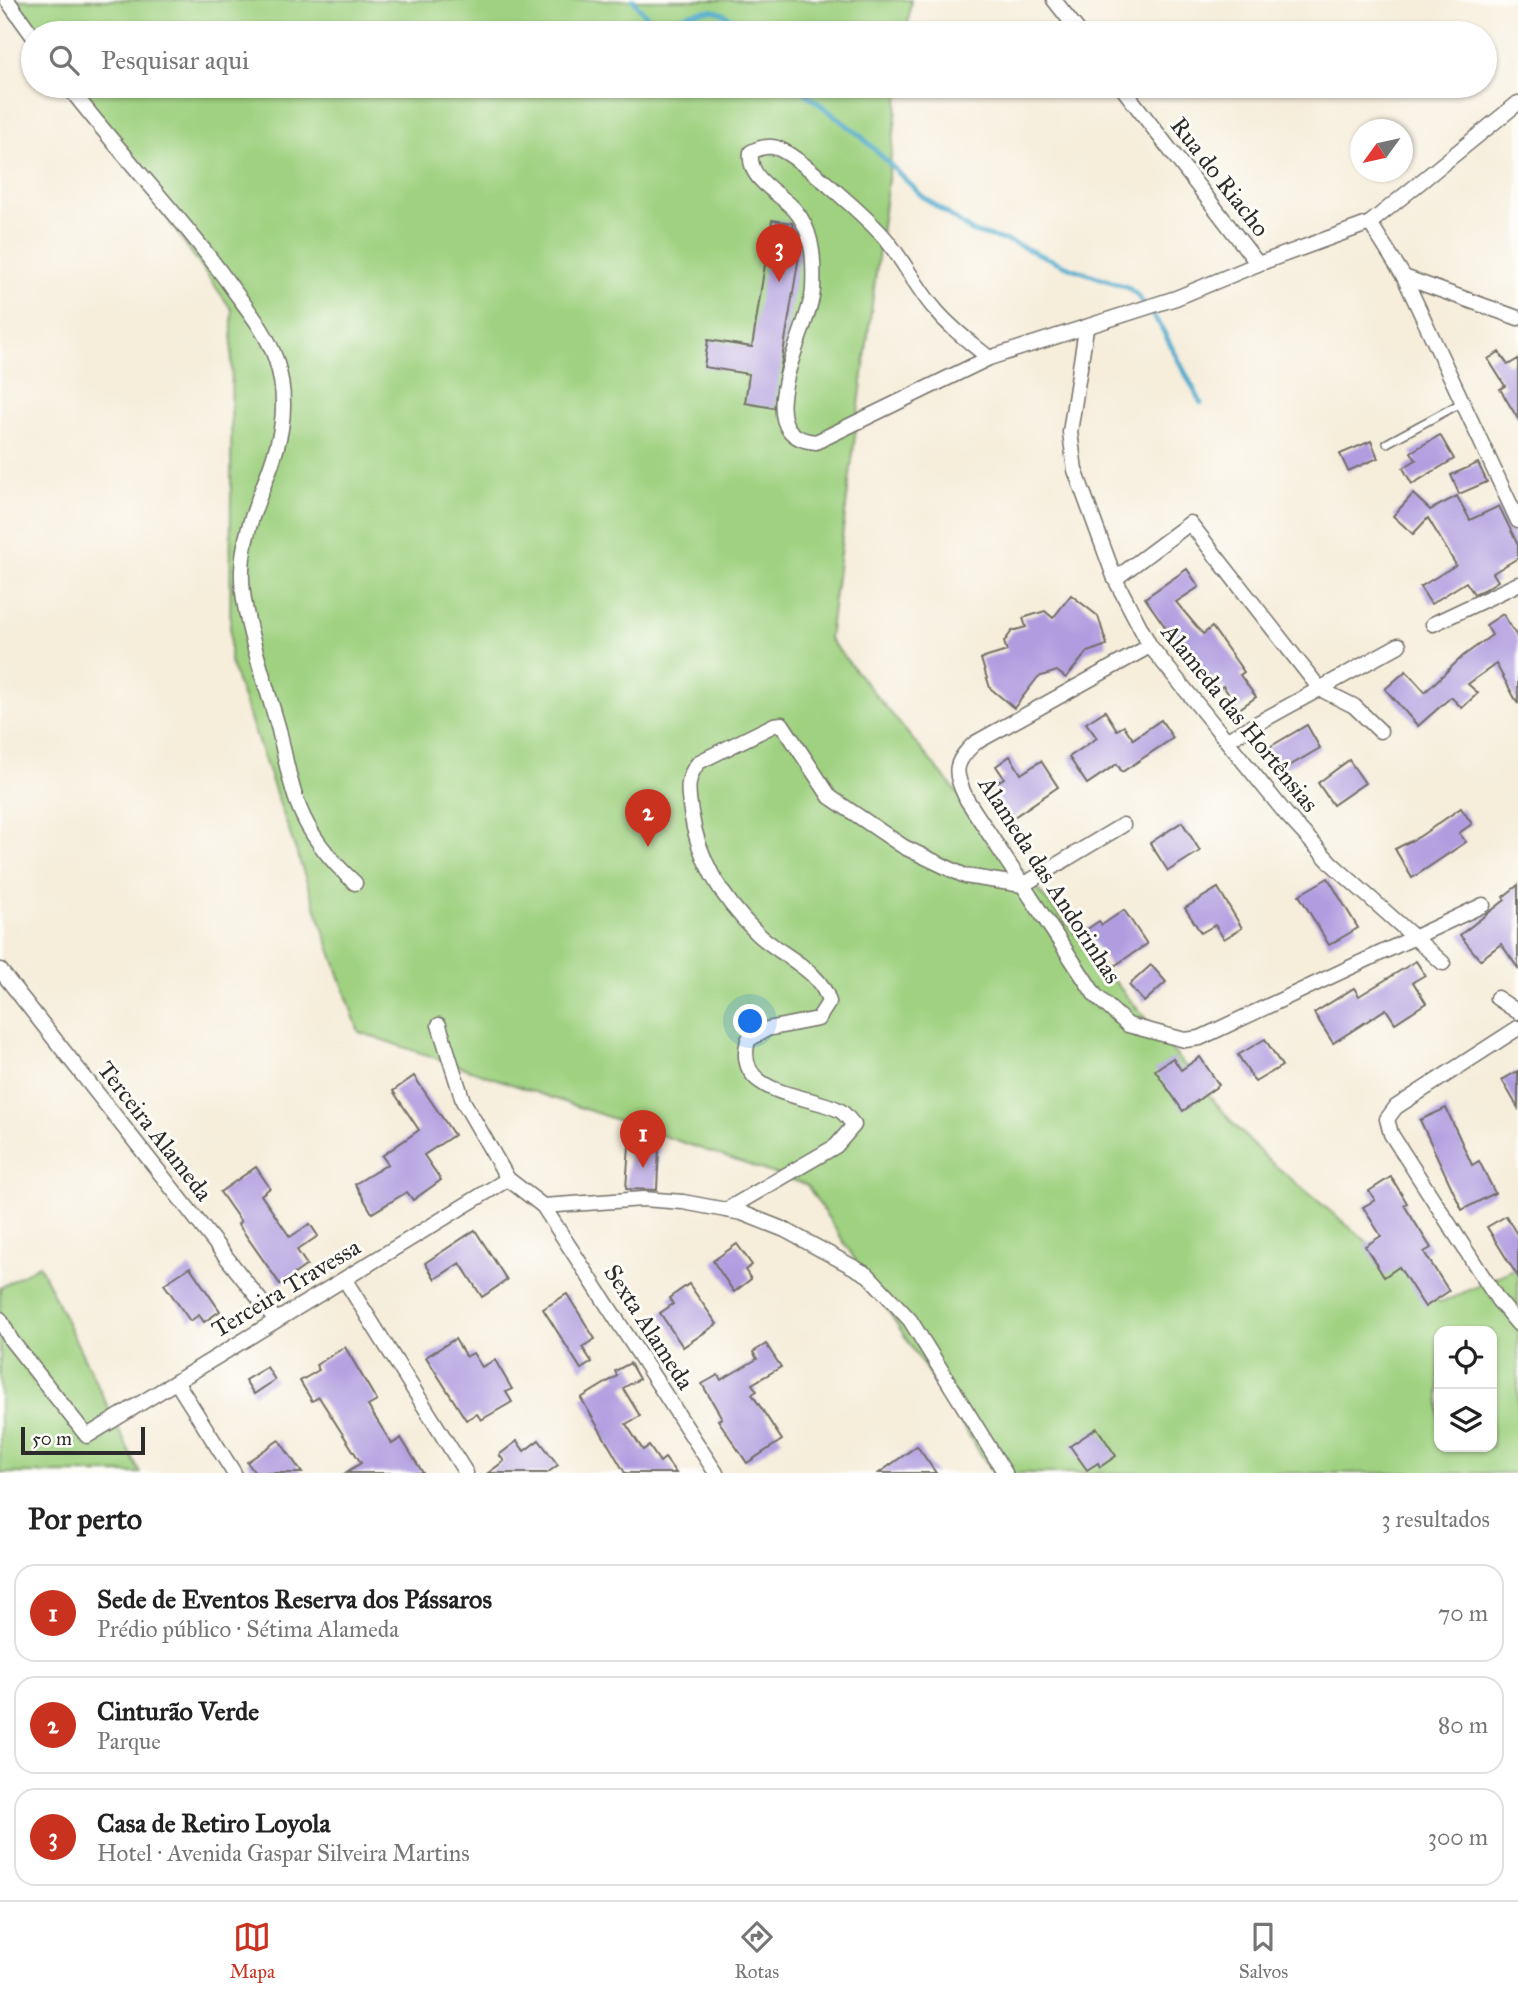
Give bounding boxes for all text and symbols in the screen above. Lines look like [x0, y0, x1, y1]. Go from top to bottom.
search box [21, 21, 1497, 98]
icon: search [45, 41, 83, 79]
text: Pesquisar aqui [101, 44, 249, 76]
street label: Rua do Riacho [1164, 111, 1276, 243]
north arrow [1350, 119, 1413, 182]
pin: 3 [756, 224, 802, 282]
street label: Alameda das Hortênsias [1154, 617, 1325, 818]
street label: Alameda das Andorinhas [971, 770, 1128, 989]
pin: 2 [625, 789, 671, 847]
your location [733, 1004, 767, 1038]
street label: Terceira Alameda [91, 1055, 220, 1208]
pin: 1 [620, 1110, 666, 1168]
street label: Terceira Travessa [206, 1231, 366, 1344]
street label: Sexta Alameda [597, 1259, 701, 1396]
map controls [1434, 1326, 1497, 1452]
button: locate [1434, 1326, 1497, 1389]
button: layers [1434, 1389, 1497, 1452]
scale bar [21, 1424, 145, 1456]
text: 50 m [32, 1427, 72, 1450]
text: Por perto [28, 1501, 142, 1537]
text: 3 resultados [1381, 1505, 1490, 1533]
text: Sede de Eventos Reserva dos Pássaros [97, 1583, 492, 1615]
text: 1 [48, 1599, 58, 1627]
text: 70 m [1438, 1599, 1488, 1627]
text: Prédio público · Sétima Alameda [97, 1615, 399, 1643]
text: Cinturão Verde [97, 1695, 259, 1727]
text: 2 [47, 1711, 59, 1739]
text: 80 m [1438, 1711, 1488, 1739]
text: Parque [97, 1727, 161, 1755]
text: Casa de Retiro Loyola [97, 1807, 331, 1839]
text: 3 [48, 1823, 58, 1851]
text: 300 m [1428, 1823, 1488, 1851]
text: Hotel · Avenida Gaspar Silveira Martins [97, 1839, 470, 1867]
tab: Mapa [230, 1918, 275, 1983]
tab: Rotas [735, 1918, 779, 1983]
tab: Salvos [1239, 1918, 1288, 1983]

